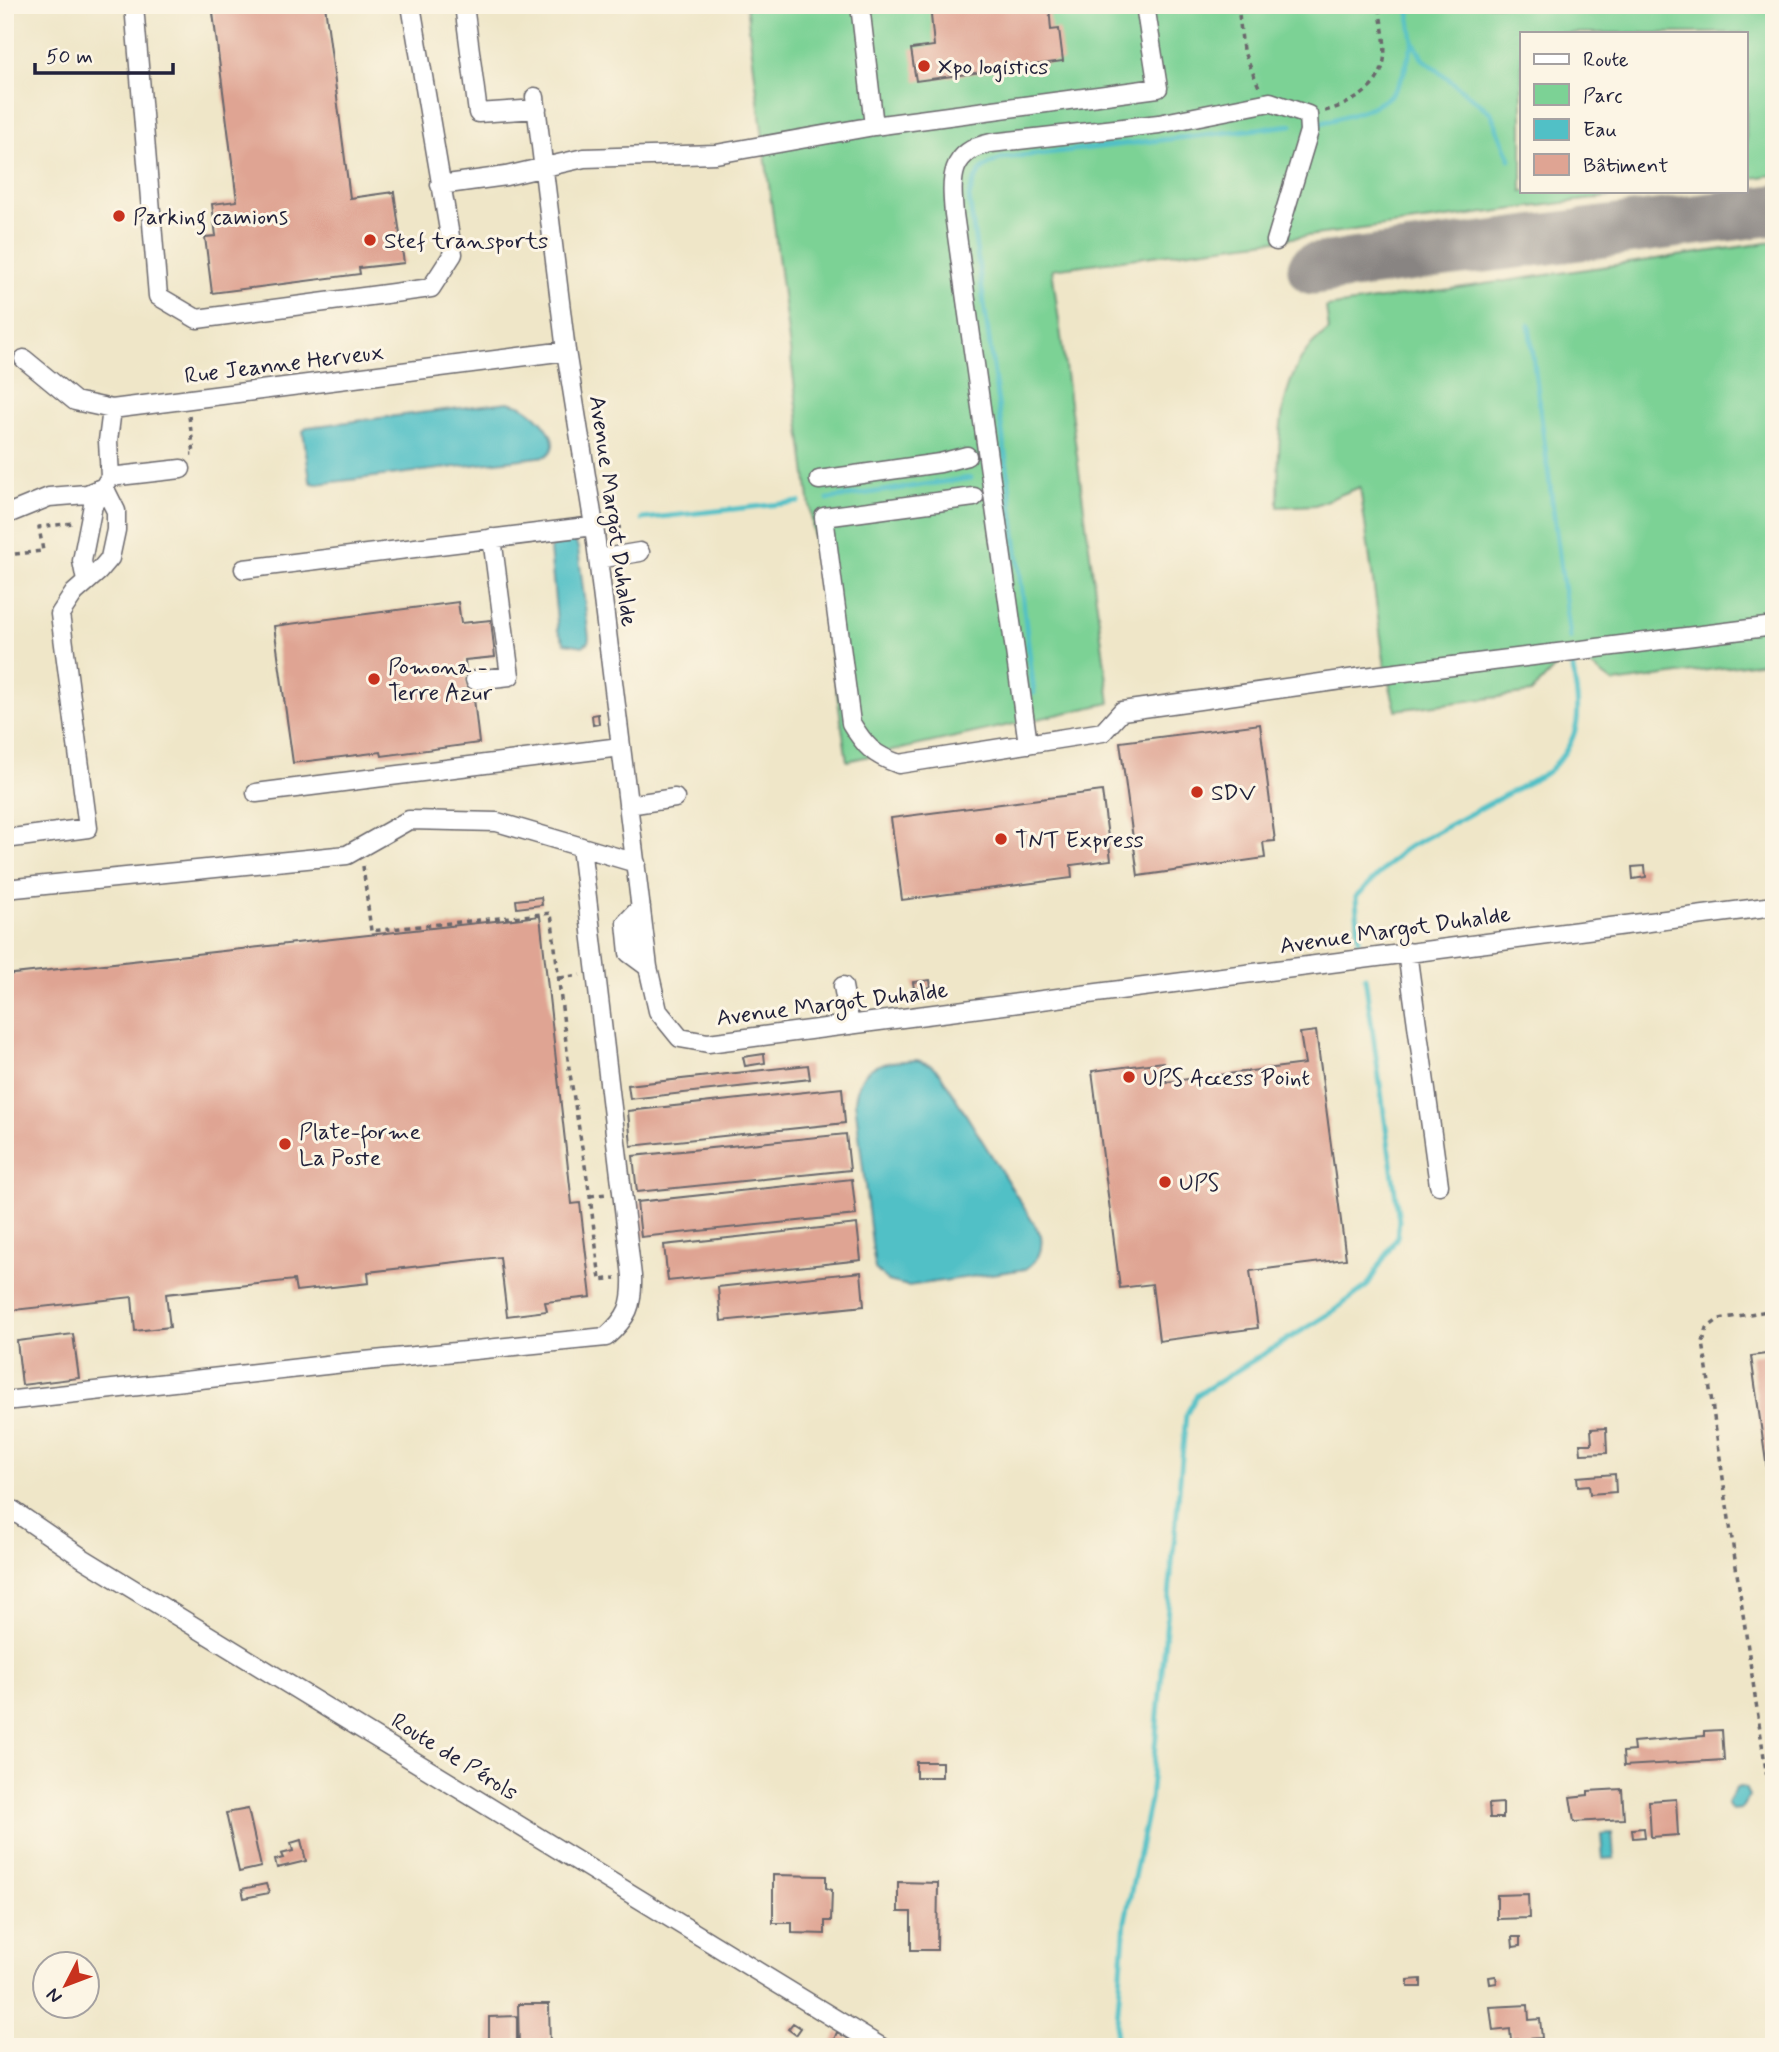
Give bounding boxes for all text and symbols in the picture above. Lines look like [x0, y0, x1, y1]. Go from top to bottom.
scale bar [35, 32, 173, 76]
legend [1520, 32, 1748, 192]
text: 50 m [46, 43, 93, 71]
text: Route [1583, 46, 1629, 74]
place label: Xpo logistics [938, 53, 1049, 83]
marker: Xpo logistics [916, 58, 932, 74]
text: Parc [1583, 82, 1623, 110]
text: Eau [1583, 116, 1617, 144]
text: Bâtiment [1583, 152, 1668, 180]
place label: Parking camions [133, 203, 288, 235]
marker: Parking camions [111, 208, 127, 224]
place label: Stef transports [384, 227, 548, 257]
marker: Stef transports [362, 232, 378, 248]
street label: Rue Jeanne Herveux [183, 338, 385, 392]
street label: Avenue Margot Duhalde [579, 394, 643, 629]
place label: Pomona - Terre Azur [388, 653, 493, 709]
marker: Pomona - Terre Azur [366, 671, 382, 687]
place label: SDV [1211, 779, 1256, 809]
marker: SDV [1189, 784, 1205, 800]
place label: TNT Express [1015, 826, 1144, 856]
marker: TNT Express [993, 831, 1009, 847]
street label: Avenue Margot Duhalde [1278, 900, 1513, 964]
street label: Avenue Margot Duhalde [715, 976, 950, 1036]
place label: UPS Access Point [1143, 1064, 1310, 1094]
marker: UPS Access Point [1121, 1069, 1137, 1085]
place label: Plate-forme La Poste [299, 1118, 421, 1174]
marker: Plate-forme La Poste [277, 1136, 293, 1152]
place label: UPS [1179, 1169, 1220, 1199]
marker: UPS [1157, 1174, 1173, 1190]
street label: Route de Pérols [385, 1707, 523, 1809]
north arrow [32, 1951, 102, 2021]
text: N [41, 1982, 68, 2008]

